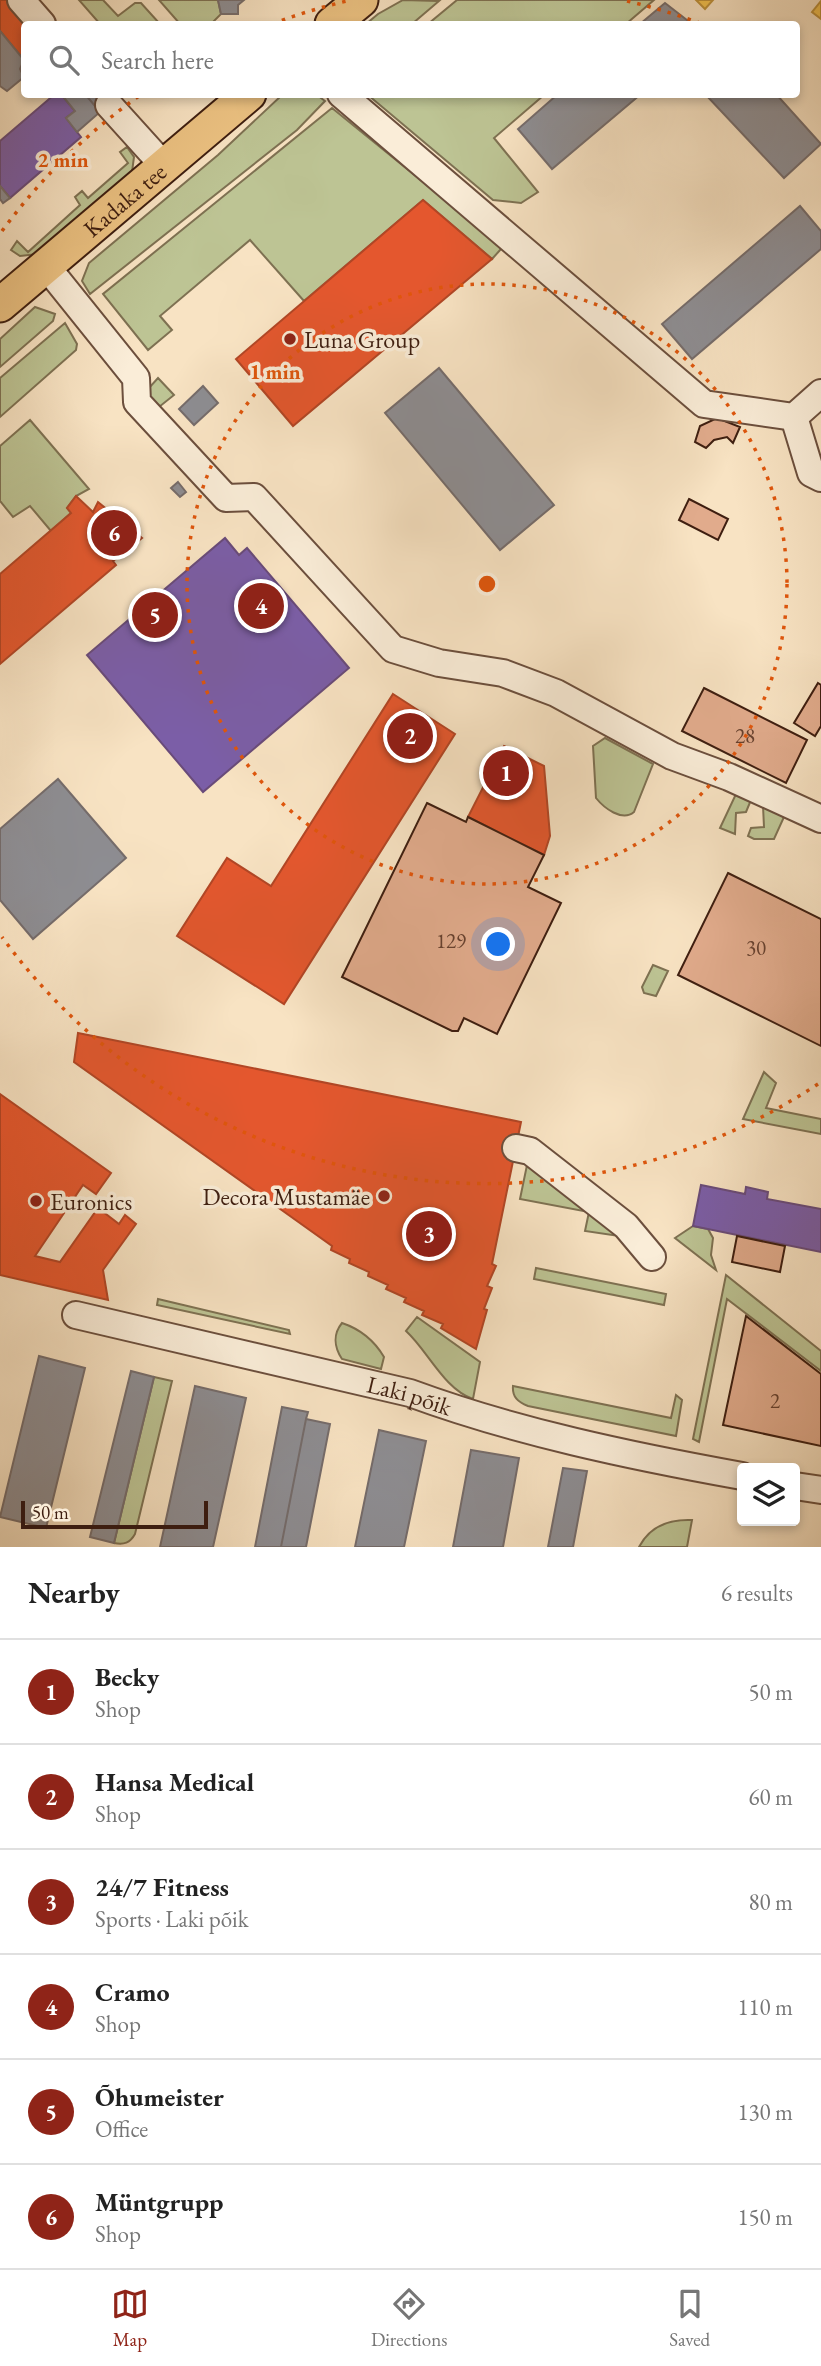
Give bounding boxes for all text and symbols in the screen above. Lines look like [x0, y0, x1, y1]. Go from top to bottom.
search box [21, 21, 800, 98]
icon: search [45, 41, 83, 79]
text: Search here [101, 43, 214, 77]
text: 2 min [37, 146, 89, 173]
street label: Kadaka tee [76, 156, 172, 244]
place label: Luna Group [304, 324, 420, 355]
marker: Luna Group [282, 331, 298, 347]
text: 1 min [249, 358, 301, 385]
pin: 6 [91, 507, 137, 559]
centre of rings [475, 572, 499, 596]
pin: 4 [238, 580, 284, 632]
pin: 5 [132, 589, 178, 641]
pin: 2 [387, 710, 433, 762]
house number: 28 [735, 722, 755, 749]
pin: 1 [483, 747, 529, 799]
house number: 129 [436, 927, 466, 954]
your location [481, 927, 515, 961]
house number: 30 [746, 934, 766, 961]
place label: Decora Mustamäe [202, 1181, 370, 1212]
place label: Euronics [50, 1186, 132, 1217]
marker: Decora Mustamäe [376, 1188, 392, 1204]
marker: Euronics [28, 1193, 44, 1209]
pin: 3 [406, 1208, 452, 1260]
street label: Laki põik [364, 1368, 457, 1422]
house number: 2 [770, 1387, 780, 1414]
map controls [737, 1463, 800, 1526]
button: layers [737, 1463, 800, 1526]
scale bar [21, 1498, 208, 1530]
text: 50 m [32, 1500, 69, 1525]
text: Nearby [28, 1573, 120, 1612]
text: 6 results [721, 1578, 793, 1608]
text: Becky [95, 1660, 159, 1694]
text: 1 [45, 1677, 57, 1707]
text: 50 m [748, 1677, 793, 1707]
text: Shop [95, 1694, 141, 1724]
text: Hansa Medical [95, 1765, 254, 1799]
text: 2 [45, 1782, 57, 1812]
text: 60 m [748, 1782, 793, 1812]
text: Shop [95, 1799, 141, 1829]
text: 24/7 Fitness [95, 1870, 229, 1904]
text: 3 [45, 1887, 57, 1917]
text: 80 m [748, 1887, 793, 1917]
text: Sports · Laki põik [95, 1904, 249, 1934]
text: Cramo [95, 1975, 170, 2009]
text: 4 [45, 1992, 57, 2022]
text: 110 m [737, 1992, 793, 2022]
text: Shop [95, 2009, 141, 2039]
text: Õhumeister [95, 2080, 224, 2114]
text: 5 [45, 2097, 57, 2127]
text: 130 m [737, 2097, 793, 2127]
text: Office [95, 2114, 148, 2144]
text: Müntgrupp [95, 2185, 223, 2219]
text: 6 [45, 2202, 57, 2232]
text: 150 m [737, 2202, 793, 2232]
text: Shop [95, 2219, 141, 2249]
tab: Map [111, 2285, 149, 2352]
tab: Directions [371, 2285, 447, 2352]
tab: Saved [669, 2285, 710, 2352]

